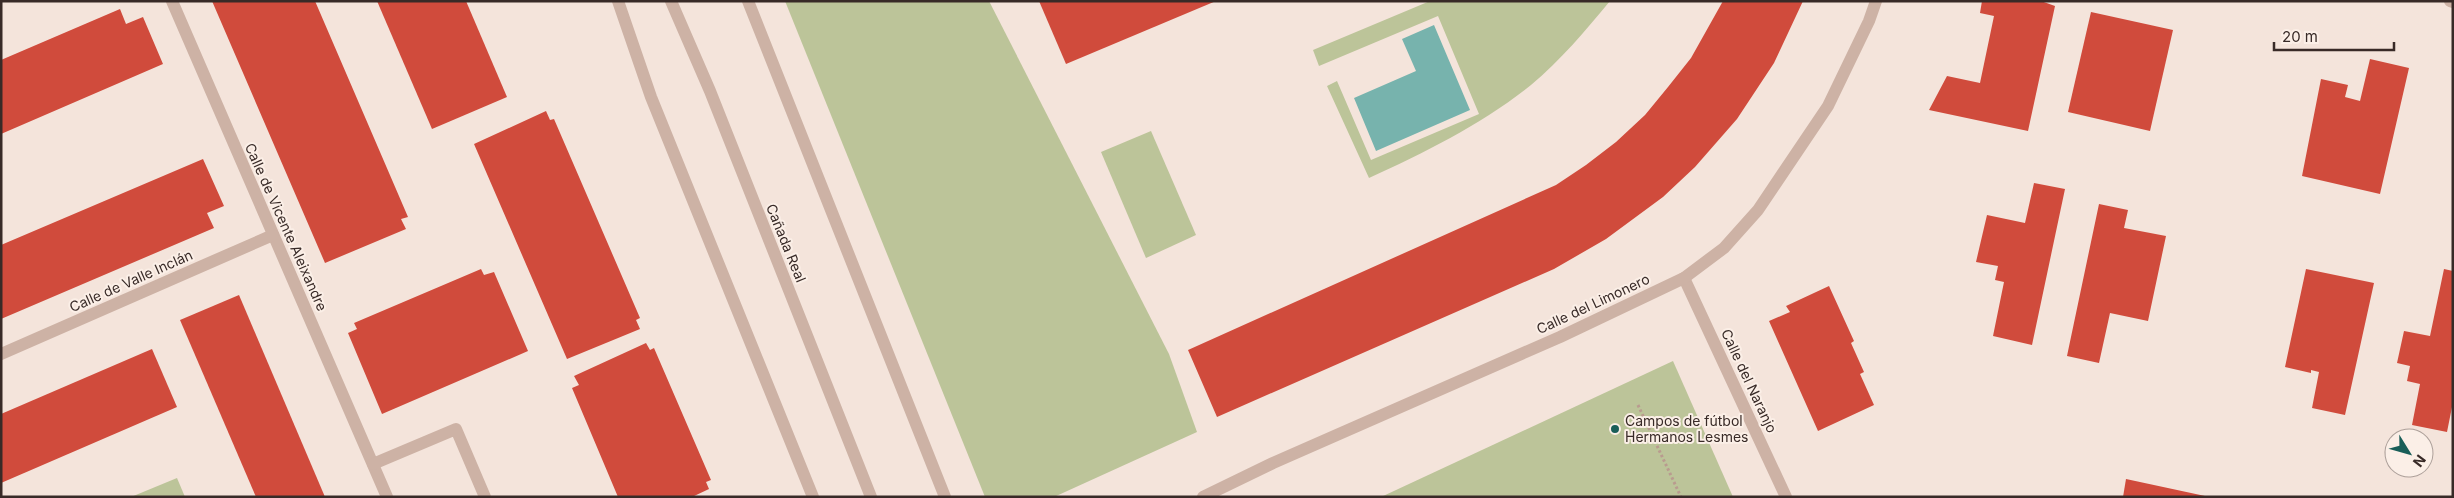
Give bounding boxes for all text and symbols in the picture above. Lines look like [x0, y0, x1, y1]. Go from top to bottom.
scale bar [2274, 20, 2394, 52]
text: 20 m [2282, 27, 2318, 46]
street label: Calle de Vicente Aleixandre [242, 140, 331, 313]
street label: Cañada Real [763, 201, 810, 284]
street label: Calle de Valle Inclán [67, 246, 195, 315]
street label: Calle del Limonero [1534, 270, 1652, 337]
street label: Calle del Naranjo [1718, 326, 1781, 435]
place label: Campos de fútbol Hermanos Lesmes [1625, 412, 1748, 445]
marker: Campos de fútbol Hermanos Lesmes [1609, 423, 1621, 435]
north arrow [2384, 428, 2434, 478]
text: N [2410, 452, 2430, 471]

